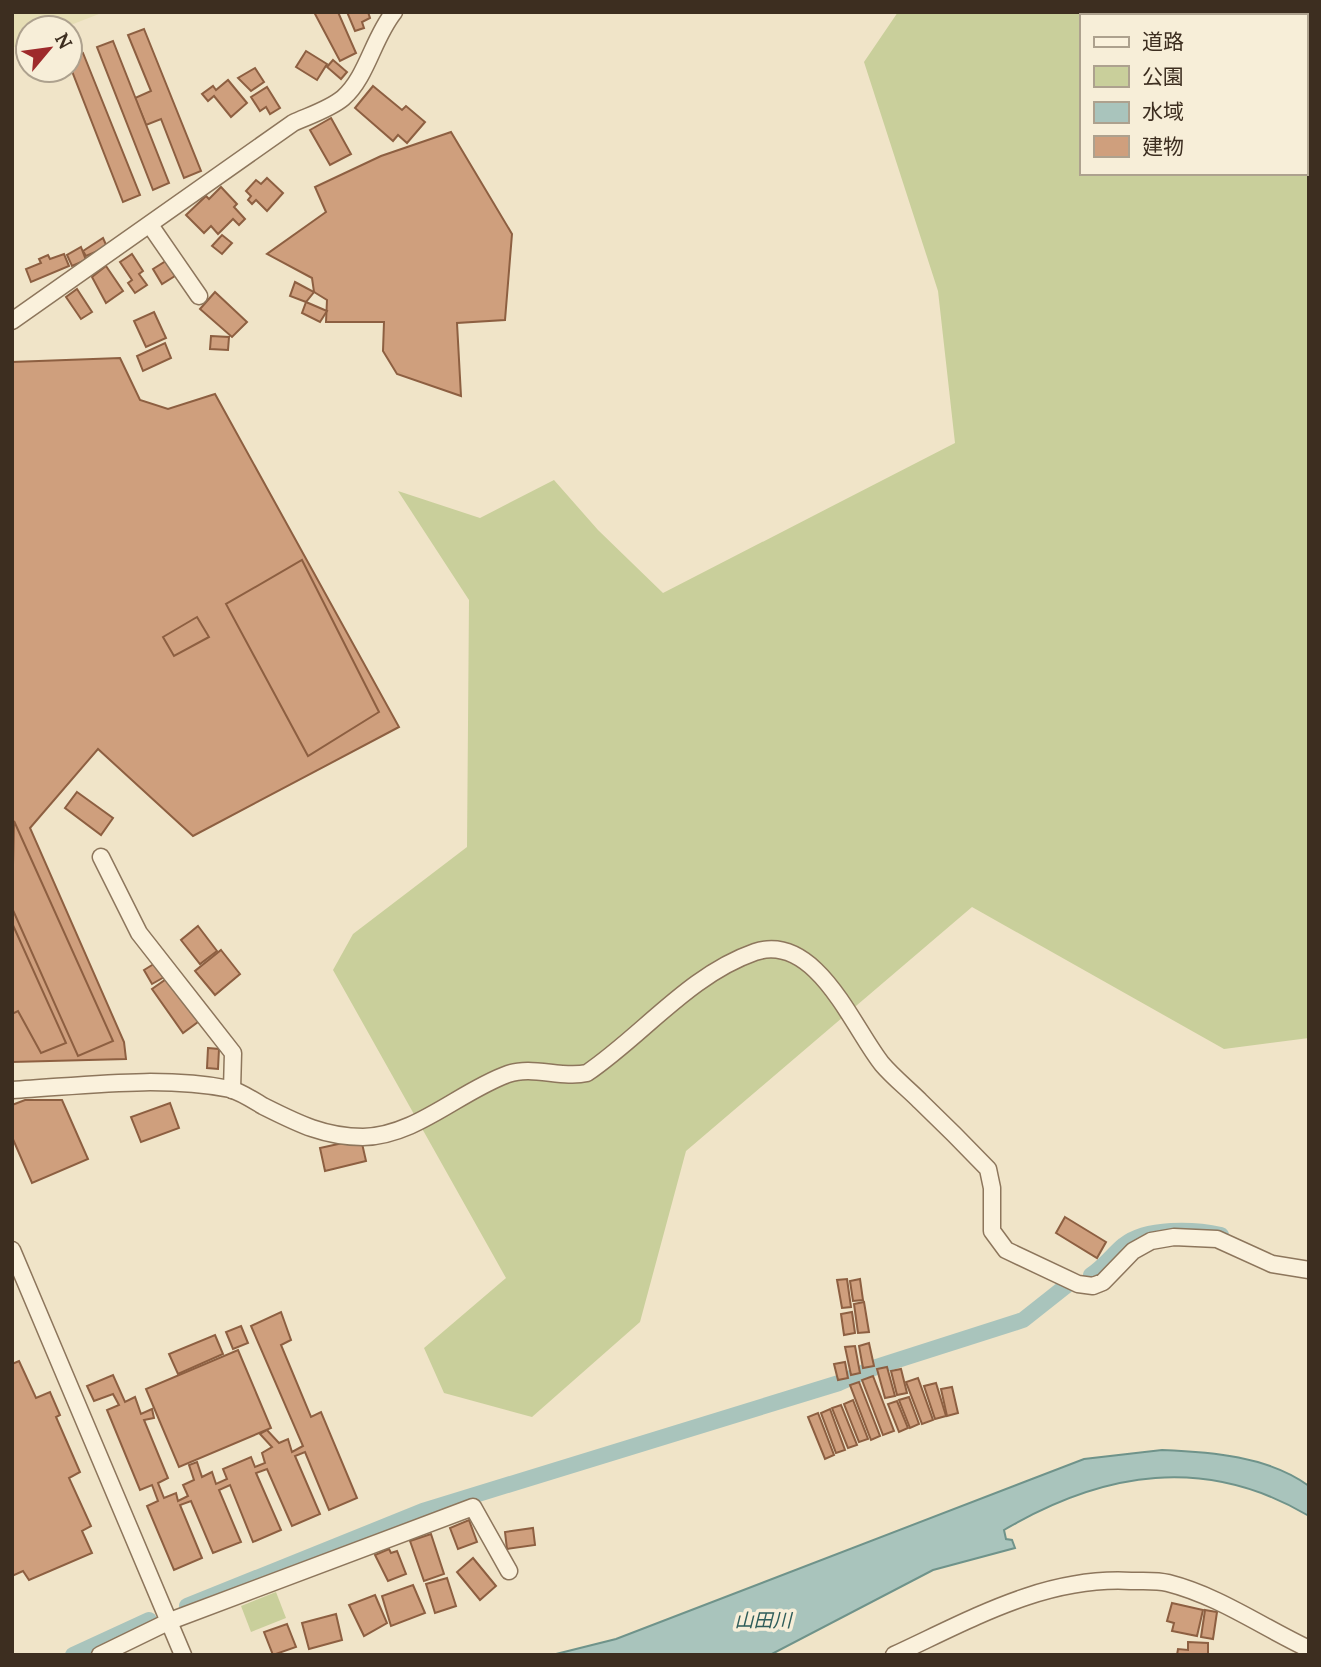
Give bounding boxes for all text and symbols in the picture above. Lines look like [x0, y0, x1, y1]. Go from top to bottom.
north arrow [14, 14, 84, 84]
legend [1080, 14, 1307, 175]
text: 道路 [1142, 28, 1184, 55]
text: N [50, 29, 78, 53]
text: 公園 [1142, 63, 1184, 90]
text: 水域 [1142, 98, 1184, 125]
text: 建物 [1142, 133, 1184, 160]
water label: 山田川 [734, 1608, 793, 1632]

